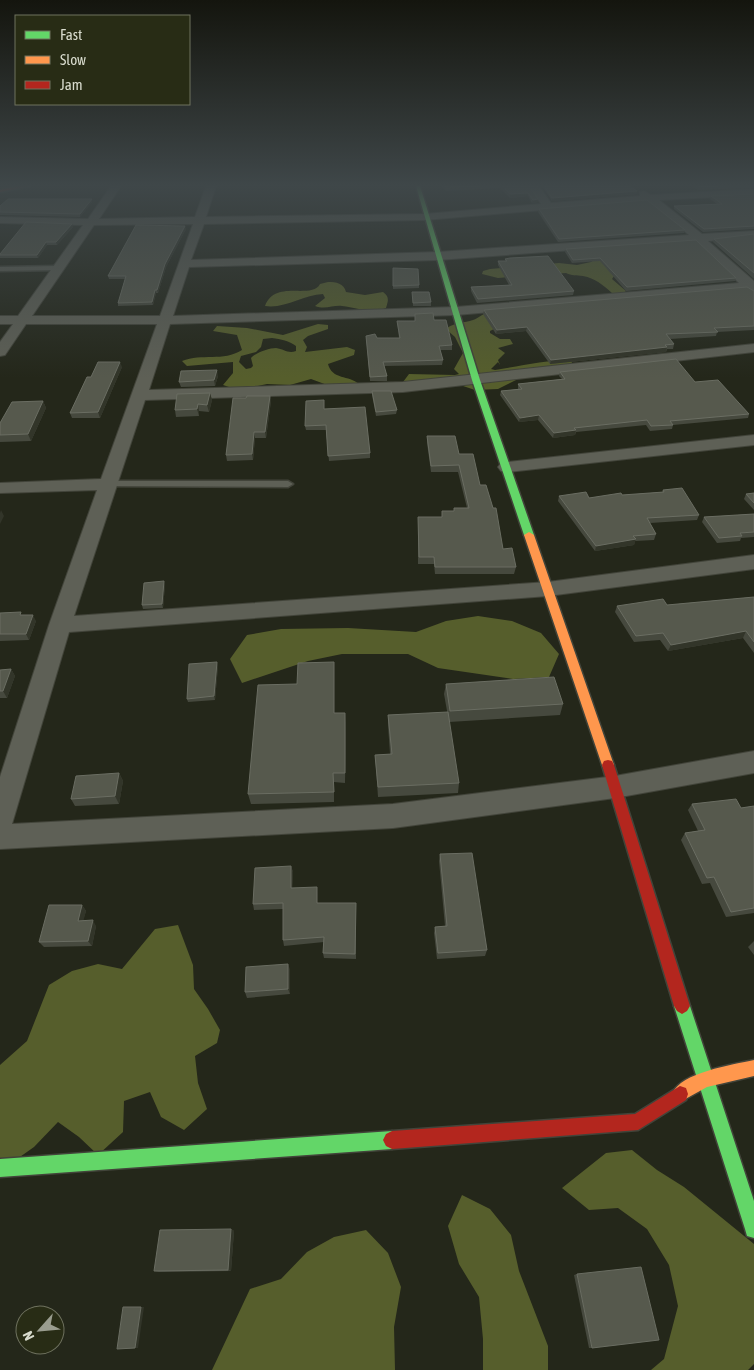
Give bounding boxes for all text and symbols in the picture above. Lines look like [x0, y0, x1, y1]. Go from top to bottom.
legend [15, 15, 190, 105]
text: Fast [60, 26, 82, 43]
text: Slow [60, 51, 86, 68]
text: Jam [60, 76, 83, 93]
north arrow [15, 1305, 65, 1355]
text: N [19, 1329, 37, 1343]

